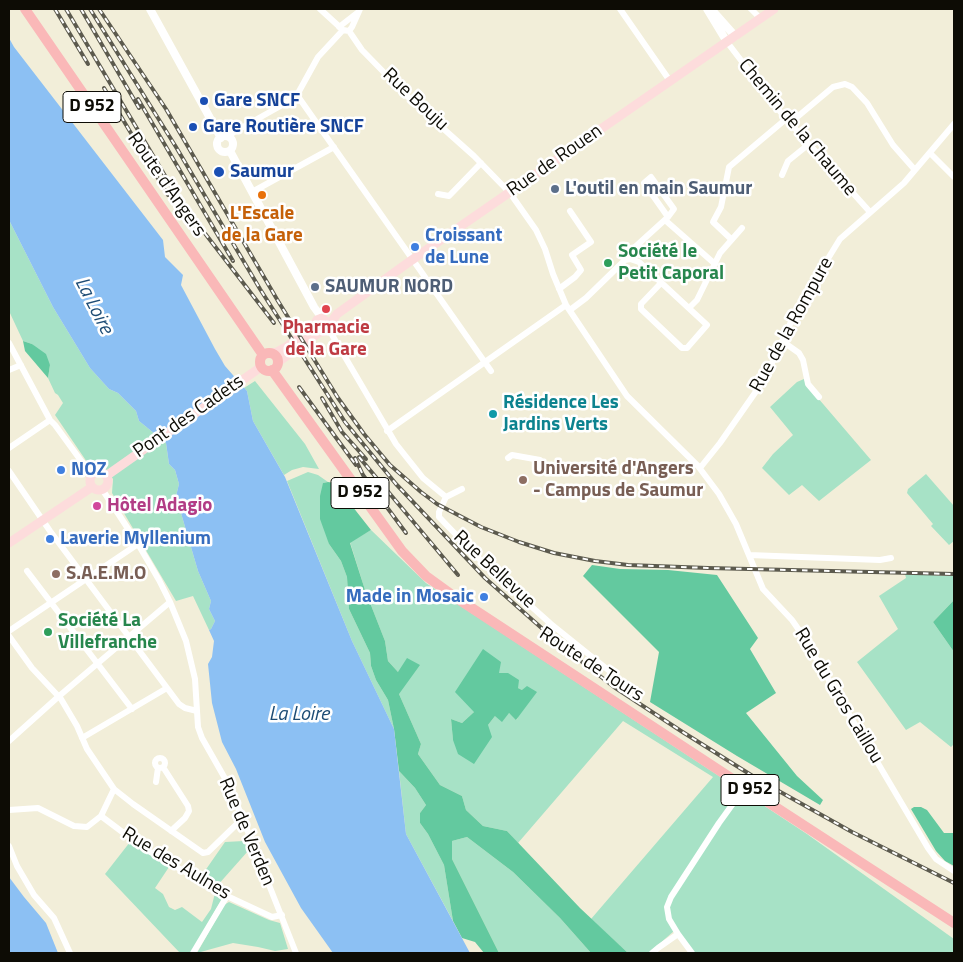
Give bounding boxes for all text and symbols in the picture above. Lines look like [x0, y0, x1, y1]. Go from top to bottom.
street label: Chemin de la Chaume [733, 55, 861, 201]
street label: Rue Bouju [377, 64, 453, 136]
place label: Gare SNCF [214, 90, 300, 112]
road number: D 952 [63, 91, 121, 122]
marker: Gare SNCF [198, 95, 210, 107]
place label: Gare Routière SNCF [203, 116, 364, 138]
street label: Rue de Rouen [503, 120, 607, 202]
marker: Gare Routière SNCF [187, 121, 199, 133]
street label: Route d'Angers [122, 129, 210, 241]
place label: Saumur [230, 161, 294, 183]
marker: Saumur [212, 165, 226, 179]
place label: L'outil en main Saumur [565, 178, 752, 200]
marker: L'outil en main Saumur [549, 183, 561, 195]
marker: L'Escale de la Gare [256, 189, 268, 201]
place label: L'Escale de la Gare [221, 203, 303, 247]
place label: Croissant de Lune [425, 225, 502, 269]
marker: Croissant de Lune [409, 241, 421, 253]
place label: Société le Petit Caporal [618, 241, 724, 285]
street label: Rue de la Rompure [745, 253, 839, 397]
marker: Société le Petit Caporal [602, 257, 614, 269]
water label: La Loire [69, 274, 117, 338]
place label: SAUMUR NORD [325, 276, 453, 298]
marker: SAUMUR NORD [309, 281, 321, 293]
marker: Pharmacie de la Gare [320, 303, 332, 315]
place label: Pharmacie de la Gare [282, 317, 370, 361]
street label: Pont des Cadets [129, 370, 249, 464]
place label: Résidence Les Jardins Verts [503, 392, 619, 436]
marker: Résidence Les Jardins Verts [487, 408, 499, 420]
place label: Université d'Angers - Campus de Saumur [533, 458, 703, 502]
place label: NOZ [71, 459, 107, 481]
marker: NOZ [55, 464, 67, 476]
marker: Université d'Angers - Campus de Saumur [517, 474, 529, 486]
road number: D 952 [331, 478, 389, 508]
place label: Hôtel Adagio [107, 495, 212, 517]
marker: Hôtel Adagio [91, 500, 103, 512]
street label: Rue Bellevue [448, 526, 540, 614]
place label: Laverie Myllenium [60, 528, 211, 550]
marker: Laverie Myllenium [44, 533, 56, 545]
place label: S.A.E.M.O [66, 563, 146, 585]
marker: S.A.E.M.O [50, 568, 62, 580]
place label: Made in Mosaic [346, 586, 474, 608]
marker: Made in Mosaic [478, 591, 490, 603]
place label: Société La Villefranche [58, 610, 157, 654]
street label: Route de Tours [535, 623, 647, 707]
street label: Rue du Gros Caillou [789, 624, 887, 768]
marker: Société La Villefranche [42, 626, 54, 638]
water label: La Loire [269, 703, 329, 727]
street label: Rue de Verden [213, 774, 279, 890]
road number: D 952 [721, 774, 779, 806]
street label: Rue des Aulnes [118, 823, 234, 905]

